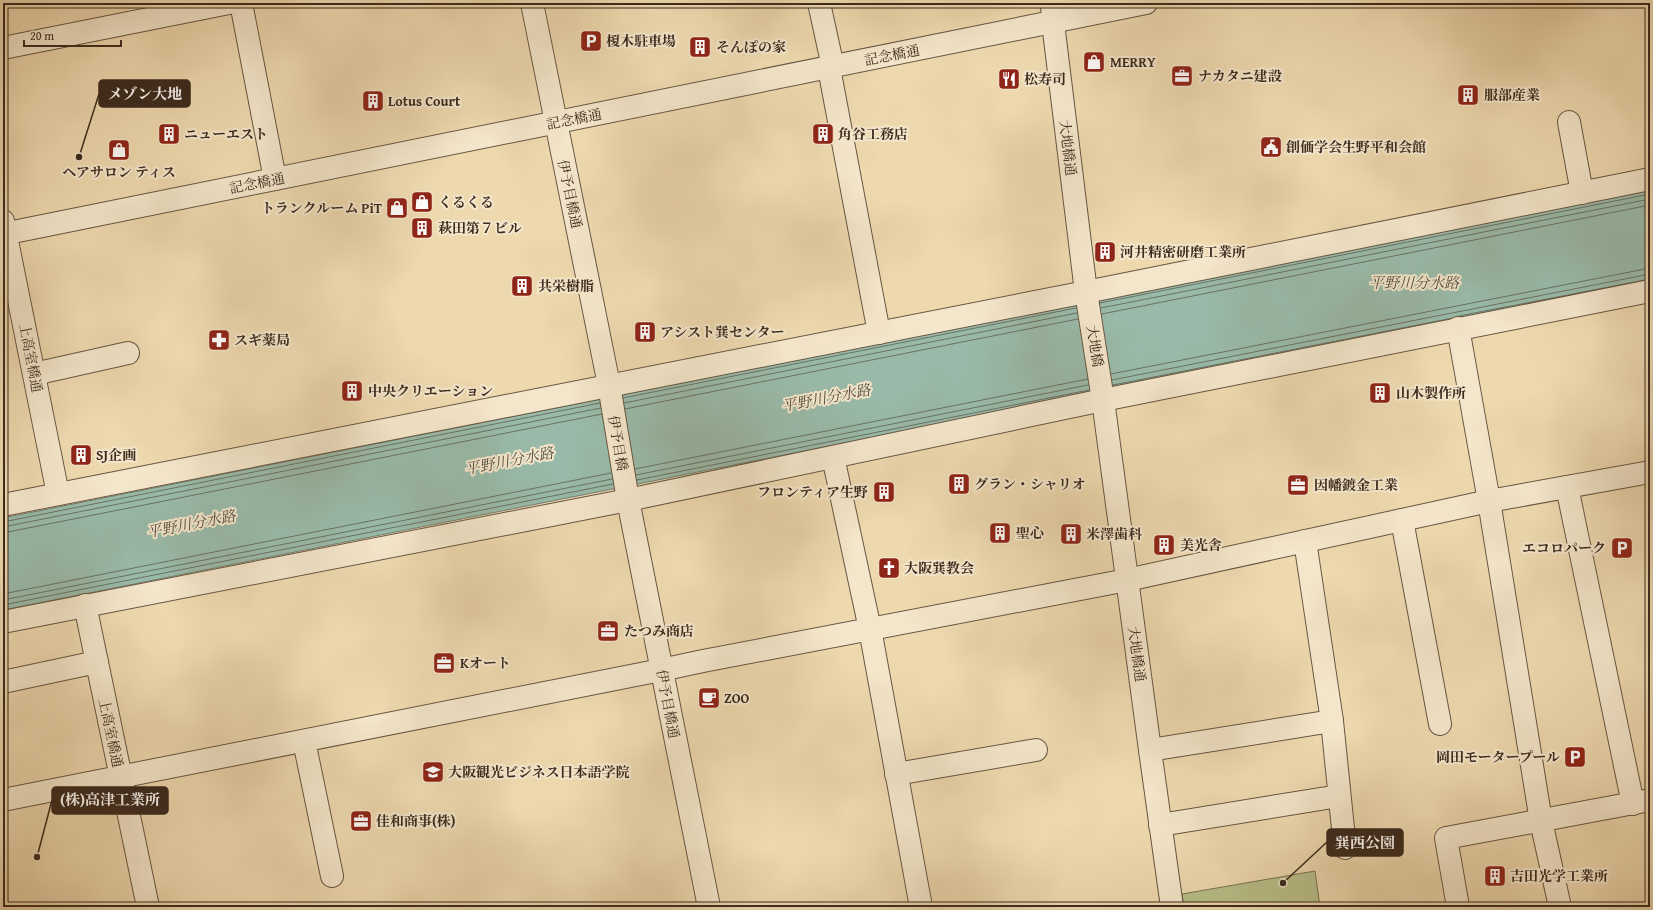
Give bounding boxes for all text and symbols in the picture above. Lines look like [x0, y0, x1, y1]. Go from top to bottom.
scale bar [24, 22, 121, 48]
text: 20 m [30, 27, 54, 44]
parking icon: 榎木駐車場 [578, 28, 604, 54]
place label: 榎木駐車場 [606, 31, 676, 51]
building icon: そんぽの家 [687, 34, 713, 60]
place label: そんぽの家 [716, 37, 786, 57]
street label: 記念橋通 [863, 40, 921, 70]
shop icon: MERRY [1081, 49, 1107, 75]
place label: MERRY [1110, 52, 1156, 72]
office icon: ナカタニ建設 [1169, 63, 1195, 89]
restaurant icon: 松寿司 [996, 66, 1022, 92]
place label: ナカタニ建設 [1198, 66, 1282, 86]
place label: 松寿司 [1024, 69, 1066, 89]
callout: メゾン大地 [99, 80, 190, 107]
building icon: 服部産業 [1455, 82, 1481, 108]
text: メゾン大地 [108, 83, 182, 104]
place label: 服部産業 [1484, 85, 1540, 105]
building icon: Lotus Court [360, 88, 386, 114]
place label: Lotus Court [388, 91, 461, 111]
street label: 記念橋通 [545, 104, 603, 134]
street label: 大地橋通 [1055, 119, 1081, 177]
building icon: ニューエスト [156, 121, 182, 147]
building icon: 角谷工務店 [810, 121, 836, 147]
place label: ニューエスト [184, 124, 268, 144]
place label: 角谷工務店 [838, 124, 908, 144]
public building icon: 創価学会生野平和会館 [1258, 134, 1284, 160]
shop icon: ヘアサロン ティス [106, 137, 132, 163]
place label: 創価学会生野平和会館 [1286, 137, 1426, 157]
street label: 伊予目橋通 [553, 158, 587, 230]
place label: ヘアサロン ティス [62, 162, 176, 182]
street label: 記念橋通 [228, 168, 286, 198]
shop icon: くるくる [409, 189, 435, 215]
place label: くるくる [438, 192, 494, 212]
shop icon: トランクルーム PiT [384, 195, 410, 221]
place label: トランクルーム PiT [261, 198, 383, 218]
building icon: 萩田第７ビル [409, 215, 435, 241]
place label: 萩田第７ビル [438, 218, 522, 238]
building icon: 河井精密研磨工業所 [1092, 239, 1118, 265]
place label: 河井精密研磨工業所 [1120, 242, 1246, 262]
water label: 平野川分水路 [1369, 272, 1460, 293]
building icon: 共栄樹脂 [509, 273, 535, 299]
place label: 共栄樹脂 [538, 276, 594, 296]
building icon: アシスト巽センター [632, 319, 658, 345]
street label: 上高室橋通 [15, 322, 47, 394]
place label: アシスト巽センター [660, 322, 784, 342]
street label: 大地橋 [1082, 324, 1108, 368]
pharmacy icon: スギ薬局 [206, 327, 232, 353]
place label: スギ薬局 [234, 330, 290, 350]
building icon: 中央クリエーション [339, 378, 365, 404]
water label: 平野川分水路 [780, 378, 873, 416]
building icon: 山木製作所 [1367, 380, 1393, 406]
place label: 中央クリエーション [368, 381, 493, 401]
place label: 山木製作所 [1396, 383, 1466, 403]
street label: 伊予目橋 [603, 414, 633, 472]
water label: 平野川分水路 [463, 441, 556, 479]
building icon: SJ企画 [68, 442, 94, 468]
place label: SJ企画 [96, 445, 136, 465]
building icon: グラン・シャリオ [946, 471, 972, 497]
office icon: 因幡鍍金工業 [1285, 472, 1311, 498]
place label: グラン・シャリオ [974, 474, 1086, 494]
place label: 因幡鍍金工業 [1314, 475, 1398, 495]
building icon: フロンティア生野 [871, 479, 897, 505]
place label: フロンティア生野 [757, 482, 868, 502]
water label: 平野川分水路 [145, 504, 238, 542]
building icon: 聖心 [987, 520, 1013, 546]
building icon: 米澤歯科 [1058, 521, 1084, 547]
place label: 聖心 [1016, 523, 1044, 543]
place label: 米澤歯科 [1086, 524, 1143, 544]
building icon: 美光舎 [1151, 532, 1177, 558]
place label: 美光舎 [1180, 535, 1222, 555]
parking icon: エコロパーク [1609, 535, 1635, 561]
place label: エコロパーク [1522, 538, 1606, 558]
church icon: 大阪巽教会 [876, 555, 902, 581]
place label: 大阪巽教会 [904, 558, 974, 578]
office icon: たつみ商店 [595, 618, 621, 644]
place label: たつみ商店 [624, 621, 694, 641]
street label: 大地橋通 [1123, 625, 1151, 683]
office icon: Kオート [431, 650, 457, 676]
place label: Kオート [460, 653, 511, 673]
street label: 伊予目橋通 [652, 668, 684, 740]
cafe icon: ZOO [696, 685, 722, 711]
place label: ZOO [724, 688, 750, 708]
street label: 上高室橋通 [94, 697, 128, 769]
parking icon: 岡田モータープール [1562, 744, 1588, 770]
place label: 岡田モータープール [1436, 747, 1560, 767]
school or university icon: 大阪観光ビジネス日本語学院 [420, 759, 446, 785]
place label: 大阪観光ビジネス日本語学院 [448, 762, 630, 782]
callout: (株)高津工業所 [52, 787, 168, 814]
text: (株)高津工業所 [60, 789, 160, 810]
office icon: 佳和商事(株) [348, 808, 374, 834]
place label: 佳和商事(株) [376, 811, 456, 831]
callout: 巽西公園 [1327, 829, 1403, 856]
text: 巽西公園 [1335, 832, 1395, 853]
building icon: 吉田光学工業所 [1482, 863, 1508, 889]
place label: 吉田光学工業所 [1510, 866, 1608, 886]

